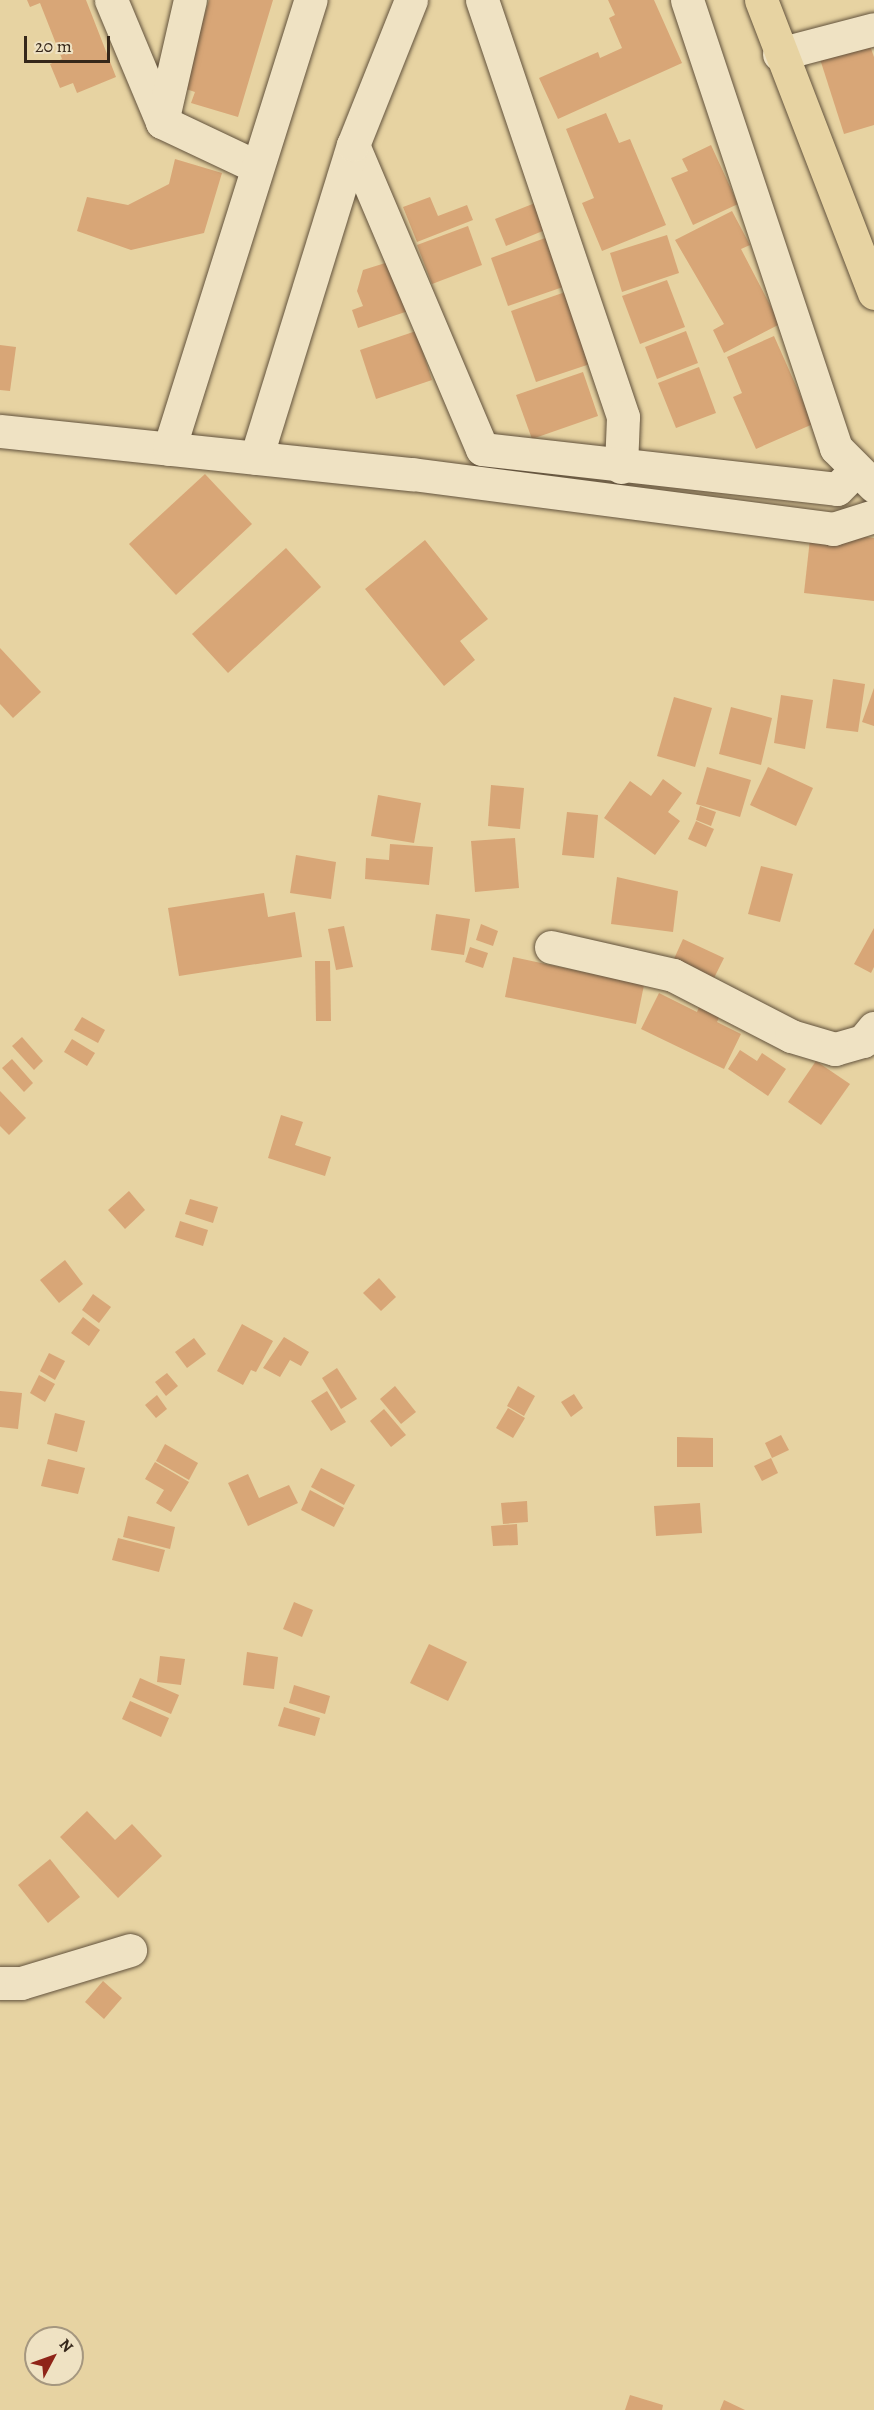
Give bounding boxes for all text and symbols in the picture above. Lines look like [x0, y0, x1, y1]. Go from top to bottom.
scale bar [27, 24, 112, 62]
text: 20 m [35, 34, 72, 58]
north arrow [24, 2326, 84, 2386]
text: N [54, 2334, 78, 2357]

